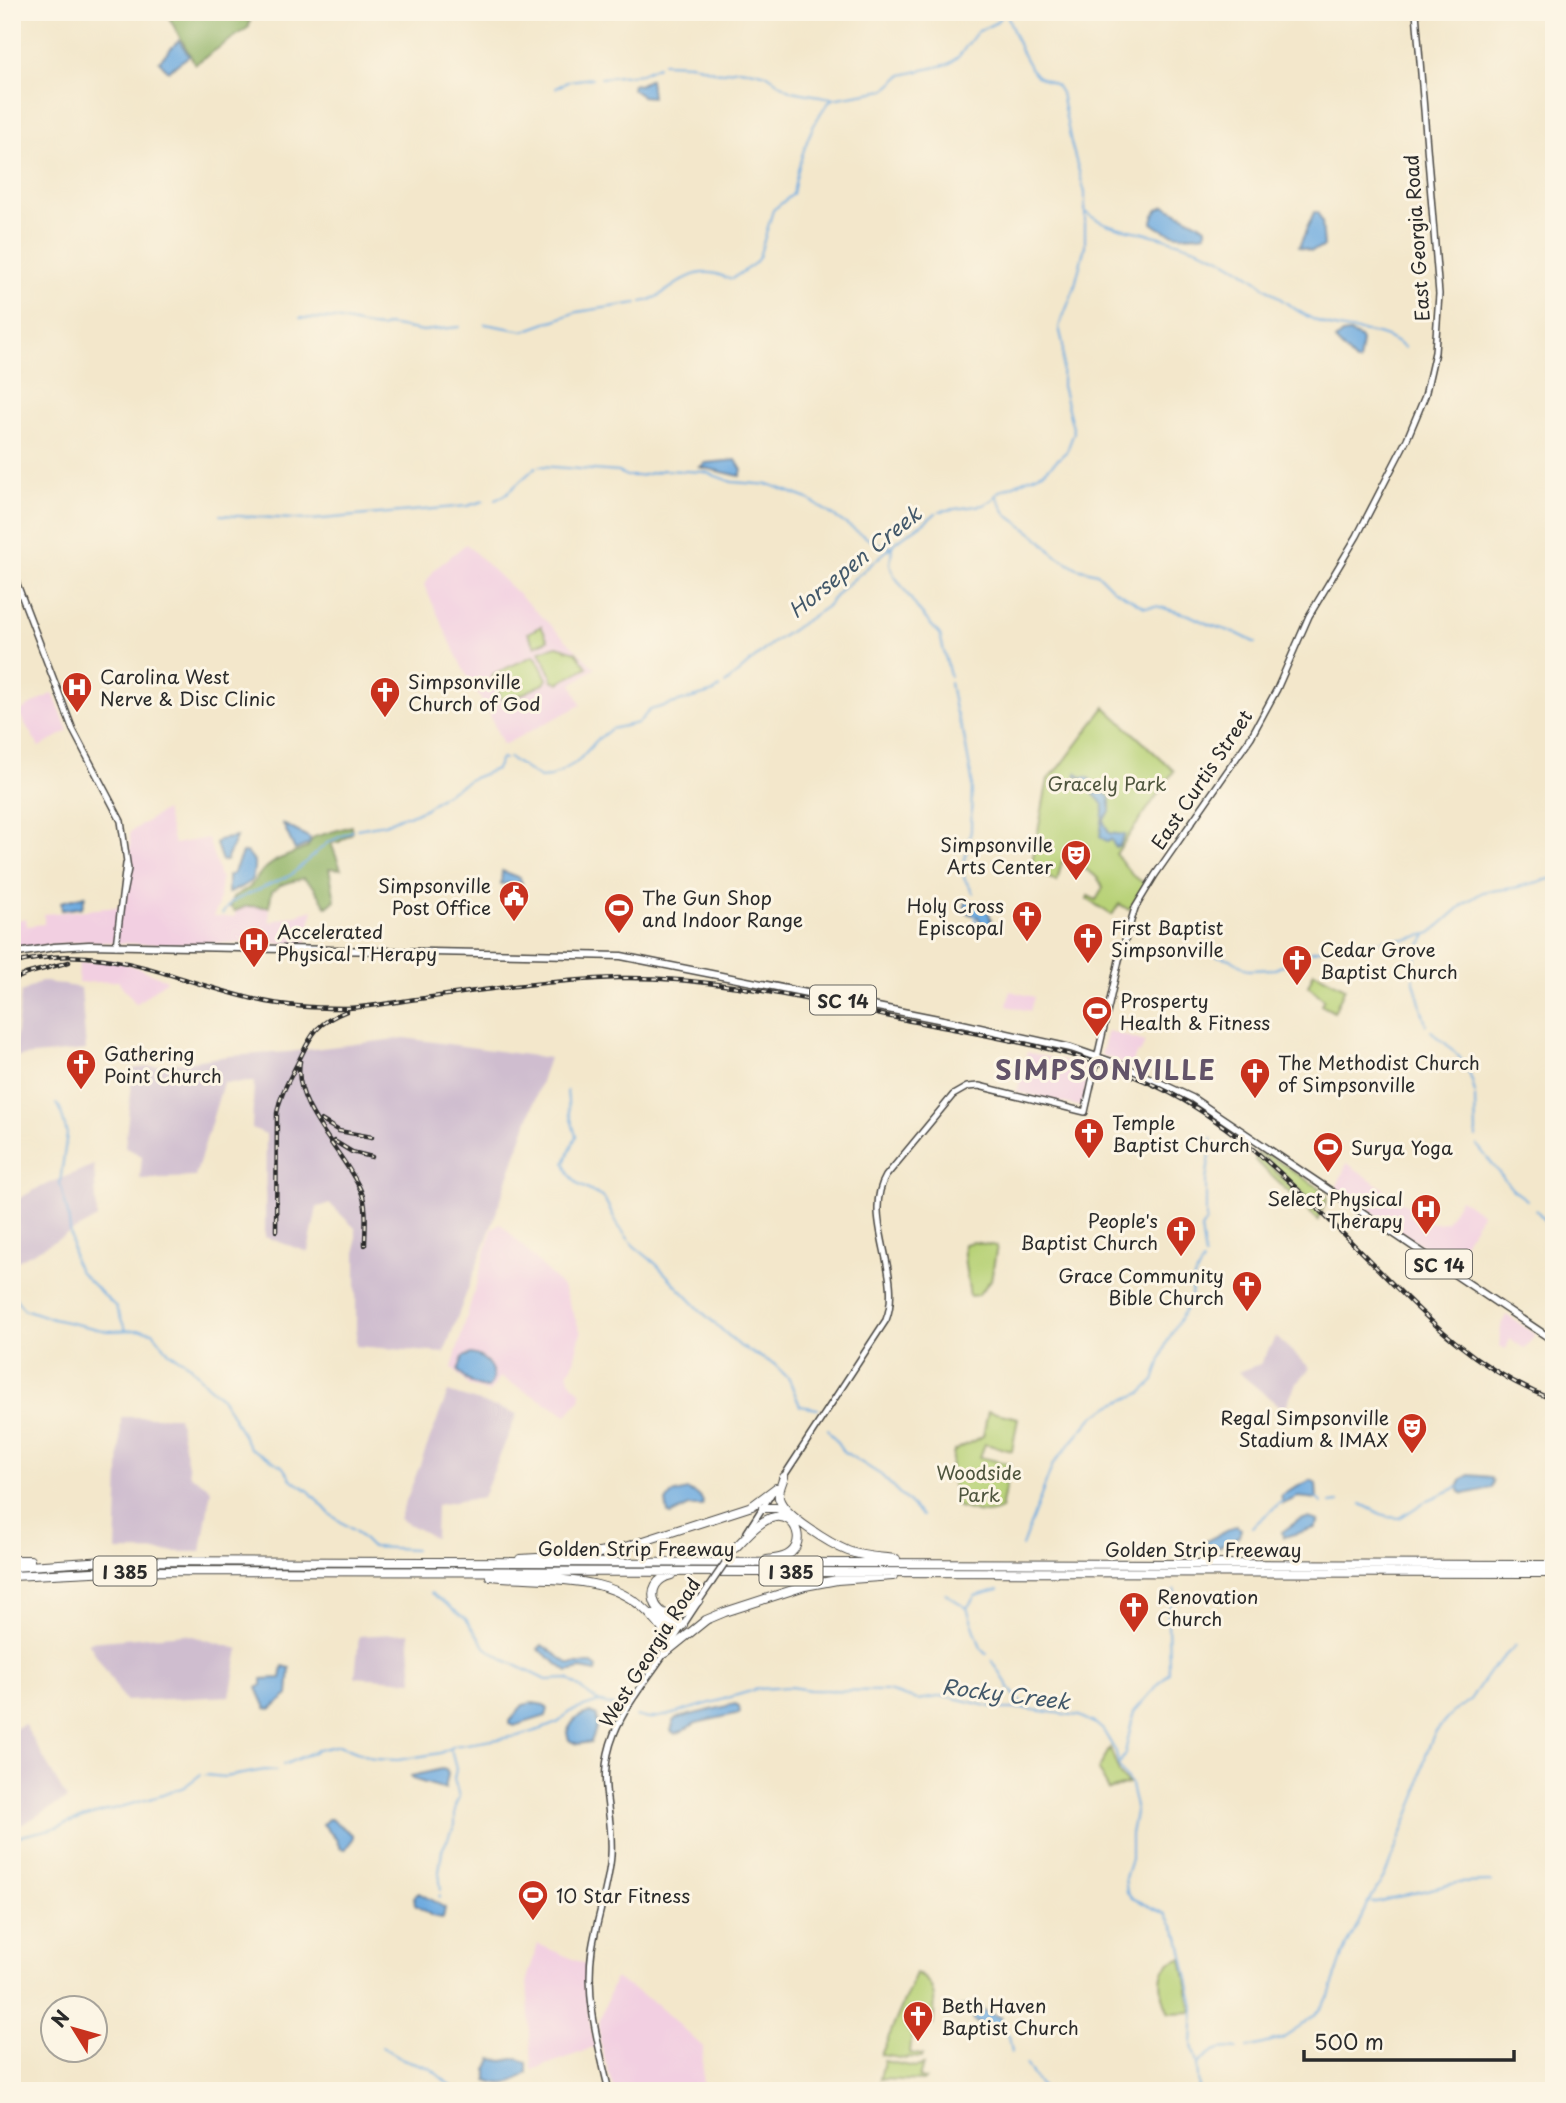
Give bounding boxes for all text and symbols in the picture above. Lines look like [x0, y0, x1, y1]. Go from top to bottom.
street label: East Georgia Road [1396, 154, 1436, 322]
water label: Horsepen Creek [780, 496, 928, 625]
place label: Carolina West Nerve & Disc Clinic [100, 662, 275, 712]
place label: Simpsonville Church of God [408, 667, 541, 717]
hospital icon: Carolina West Nerve & Disc Clinic [60, 670, 94, 714]
church icon: Simpsonville Church of God [368, 675, 402, 719]
street label: East Curtis Street [1144, 703, 1258, 855]
park label: Gracely Park [1048, 769, 1167, 797]
place label: Simpsonville Arts Center [940, 830, 1053, 880]
theatre icon: Simpsonville Arts Center [1059, 838, 1093, 882]
place label: Simpsonville Post Office [378, 871, 491, 921]
public building icon: Simpsonville Post Office [497, 879, 531, 923]
place label: The Gun Shop and Indoor Range [642, 883, 803, 933]
sports icon: The Gun Shop and Indoor Range [602, 891, 636, 935]
place label: Holy Cross Episcopal [907, 891, 1004, 941]
church icon: Holy Cross Episcopal [1010, 899, 1044, 943]
place label: First Baptist Simpsonville [1111, 913, 1224, 963]
place label: Accelerated Physical THerapy [277, 917, 437, 967]
church icon: First Baptist Simpsonville [1071, 921, 1105, 965]
hospital icon: Accelerated Physical THerapy [237, 925, 271, 969]
place label: Cedar Grove Baptist Church [1320, 935, 1458, 985]
church icon: Cedar Grove Baptist Church [1280, 943, 1314, 987]
road number: SC 14 [810, 986, 876, 1015]
place label: Prosperty Health & Fitness [1120, 986, 1270, 1036]
sports icon: Prosperty Health & Fitness [1080, 994, 1114, 1038]
place label: Gathering Point Church [104, 1039, 222, 1089]
church icon: Gathering Point Church [64, 1047, 98, 1091]
place label: The Methodist Church of Simpsonville [1278, 1048, 1480, 1098]
district label: SIMPSONVILLE [995, 1050, 1217, 1089]
church icon: The Methodist Church of Simpsonville [1238, 1056, 1272, 1100]
place label: Temple Baptist Church [1112, 1108, 1250, 1158]
church icon: Temple Baptist Church [1072, 1116, 1106, 1160]
sports icon: Surya Yoga [1311, 1130, 1345, 1174]
place label: Surya Yoga [1351, 1133, 1453, 1161]
place label: Select Physical Therapy [1267, 1184, 1403, 1234]
hospital icon: Select Physical Therapy [1409, 1192, 1443, 1236]
place label: People's Baptist Church [1020, 1206, 1158, 1256]
church icon: People's Baptist Church [1164, 1214, 1198, 1258]
road number: SC 14 [1406, 1250, 1472, 1279]
place label: Grace Community Bible Church [1058, 1261, 1224, 1311]
church icon: Grace Community Bible Church [1230, 1269, 1264, 1313]
place label: Regal Simpsonville Stadium & IMAX [1221, 1403, 1389, 1453]
theatre icon: Regal Simpsonville Stadium & IMAX [1395, 1411, 1429, 1455]
park label: Woodside Park [936, 1458, 1022, 1508]
street label: Golden Strip Freeway [538, 1534, 734, 1562]
street label: Golden Strip Freeway [1105, 1535, 1301, 1563]
road number: I 385 [94, 1556, 156, 1586]
road number: I 385 [760, 1556, 822, 1586]
street label: West Georgia Road [592, 1572, 706, 1732]
place label: Renovation Church [1157, 1582, 1258, 1632]
church icon: Renovation Church [1117, 1590, 1151, 1634]
water label: Rocky Creek [940, 1669, 1073, 1717]
sports icon: 10 Star Fitness [516, 1878, 550, 1922]
place label: 10 Star Fitness [556, 1881, 690, 1909]
place label: Beth Haven Baptist Church [941, 1991, 1079, 2041]
north arrow [38, 1994, 108, 2064]
church icon: Beth Haven Baptist Church [901, 1999, 935, 2043]
text: N [44, 2004, 75, 2033]
scale bar [1304, 2019, 1514, 2063]
text: 500 m [1314, 2025, 1384, 2057]

